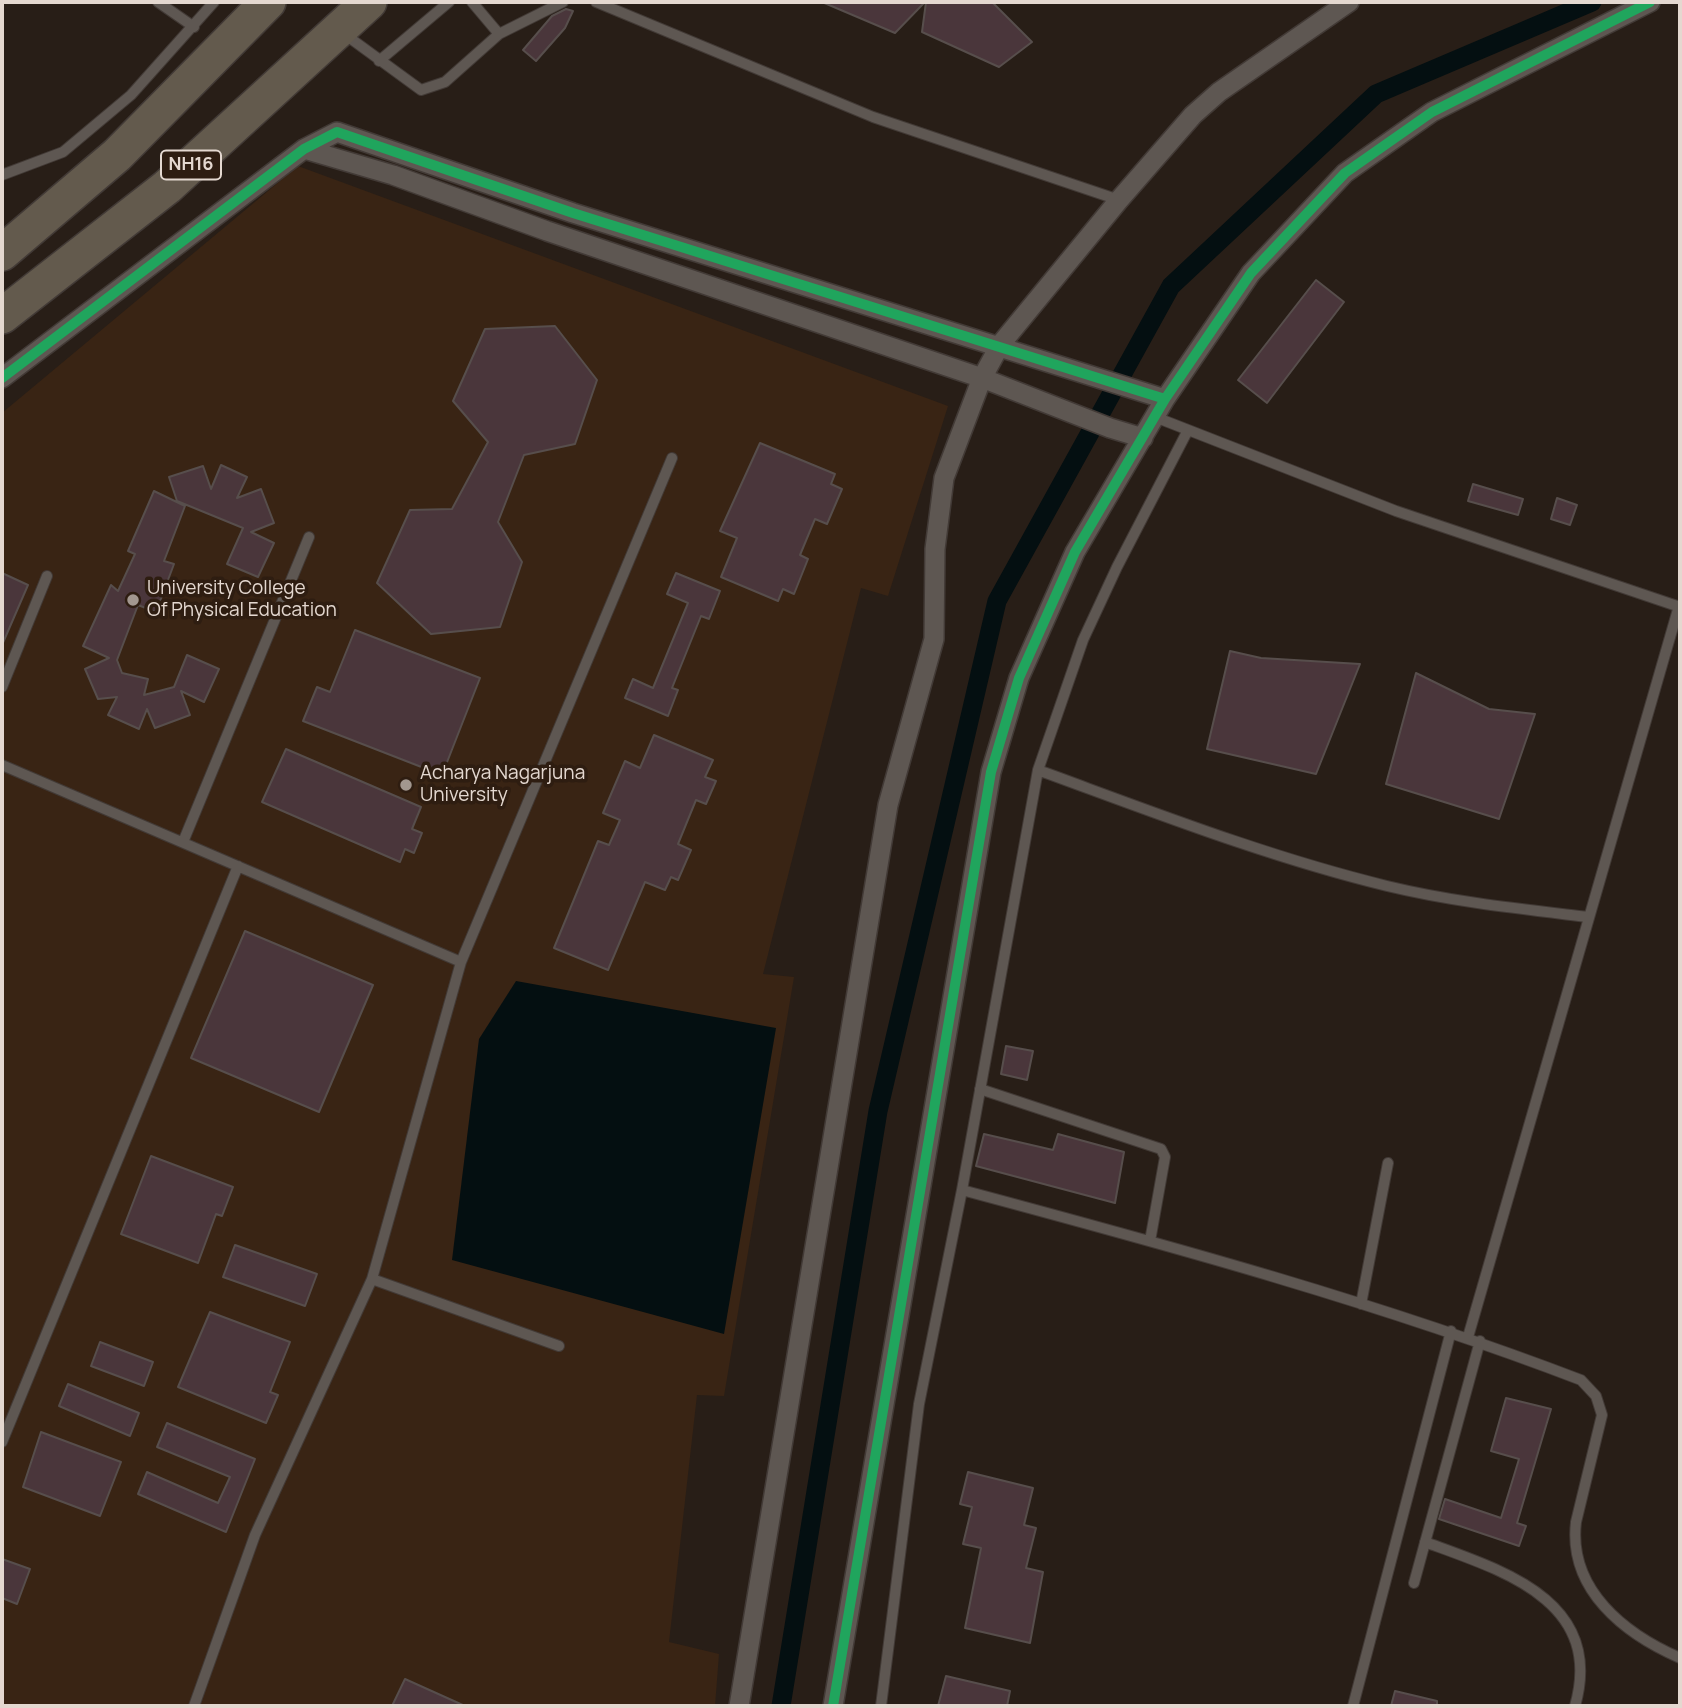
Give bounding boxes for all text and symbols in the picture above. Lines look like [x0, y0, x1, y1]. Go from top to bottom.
road number: NH16 [161, 150, 221, 180]
place label: University College Of Physical Education [147, 578, 337, 622]
marker: University College Of Physical Education [125, 592, 141, 608]
place label: Acharya Nagarjuna University [420, 763, 585, 807]
marker: Acharya Nagarjuna University [398, 777, 414, 793]

